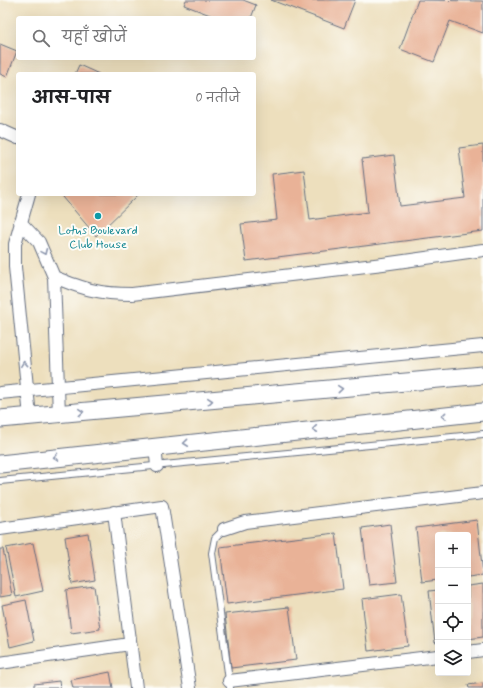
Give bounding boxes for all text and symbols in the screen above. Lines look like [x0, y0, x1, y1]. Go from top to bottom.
search box [16, 16, 256, 60]
icon: search [30, 27, 52, 49]
text: यहाँ खोजें [62, 28, 127, 48]
text: आस-पास [32, 87, 110, 109]
text: 0 नतीजे [196, 90, 240, 107]
marker: Lotus Boulevard Club House [93, 211, 103, 221]
place label: Lotus Boulevard Club House [58, 223, 138, 253]
one-way arrow [39, 248, 47, 256]
one-way arrow [20, 361, 29, 367]
one-way arrow [337, 385, 343, 394]
one-way arrow [207, 396, 213, 405]
one-way arrow [78, 408, 84, 417]
one-way arrow [441, 411, 447, 420]
one-way arrow [312, 425, 318, 434]
one-way arrow [183, 438, 189, 447]
one-way arrow [53, 452, 60, 461]
map controls [435, 532, 471, 676]
button: + [435, 532, 471, 568]
button: − [435, 568, 471, 604]
button: locate [435, 604, 471, 640]
button: layers [435, 640, 471, 676]

